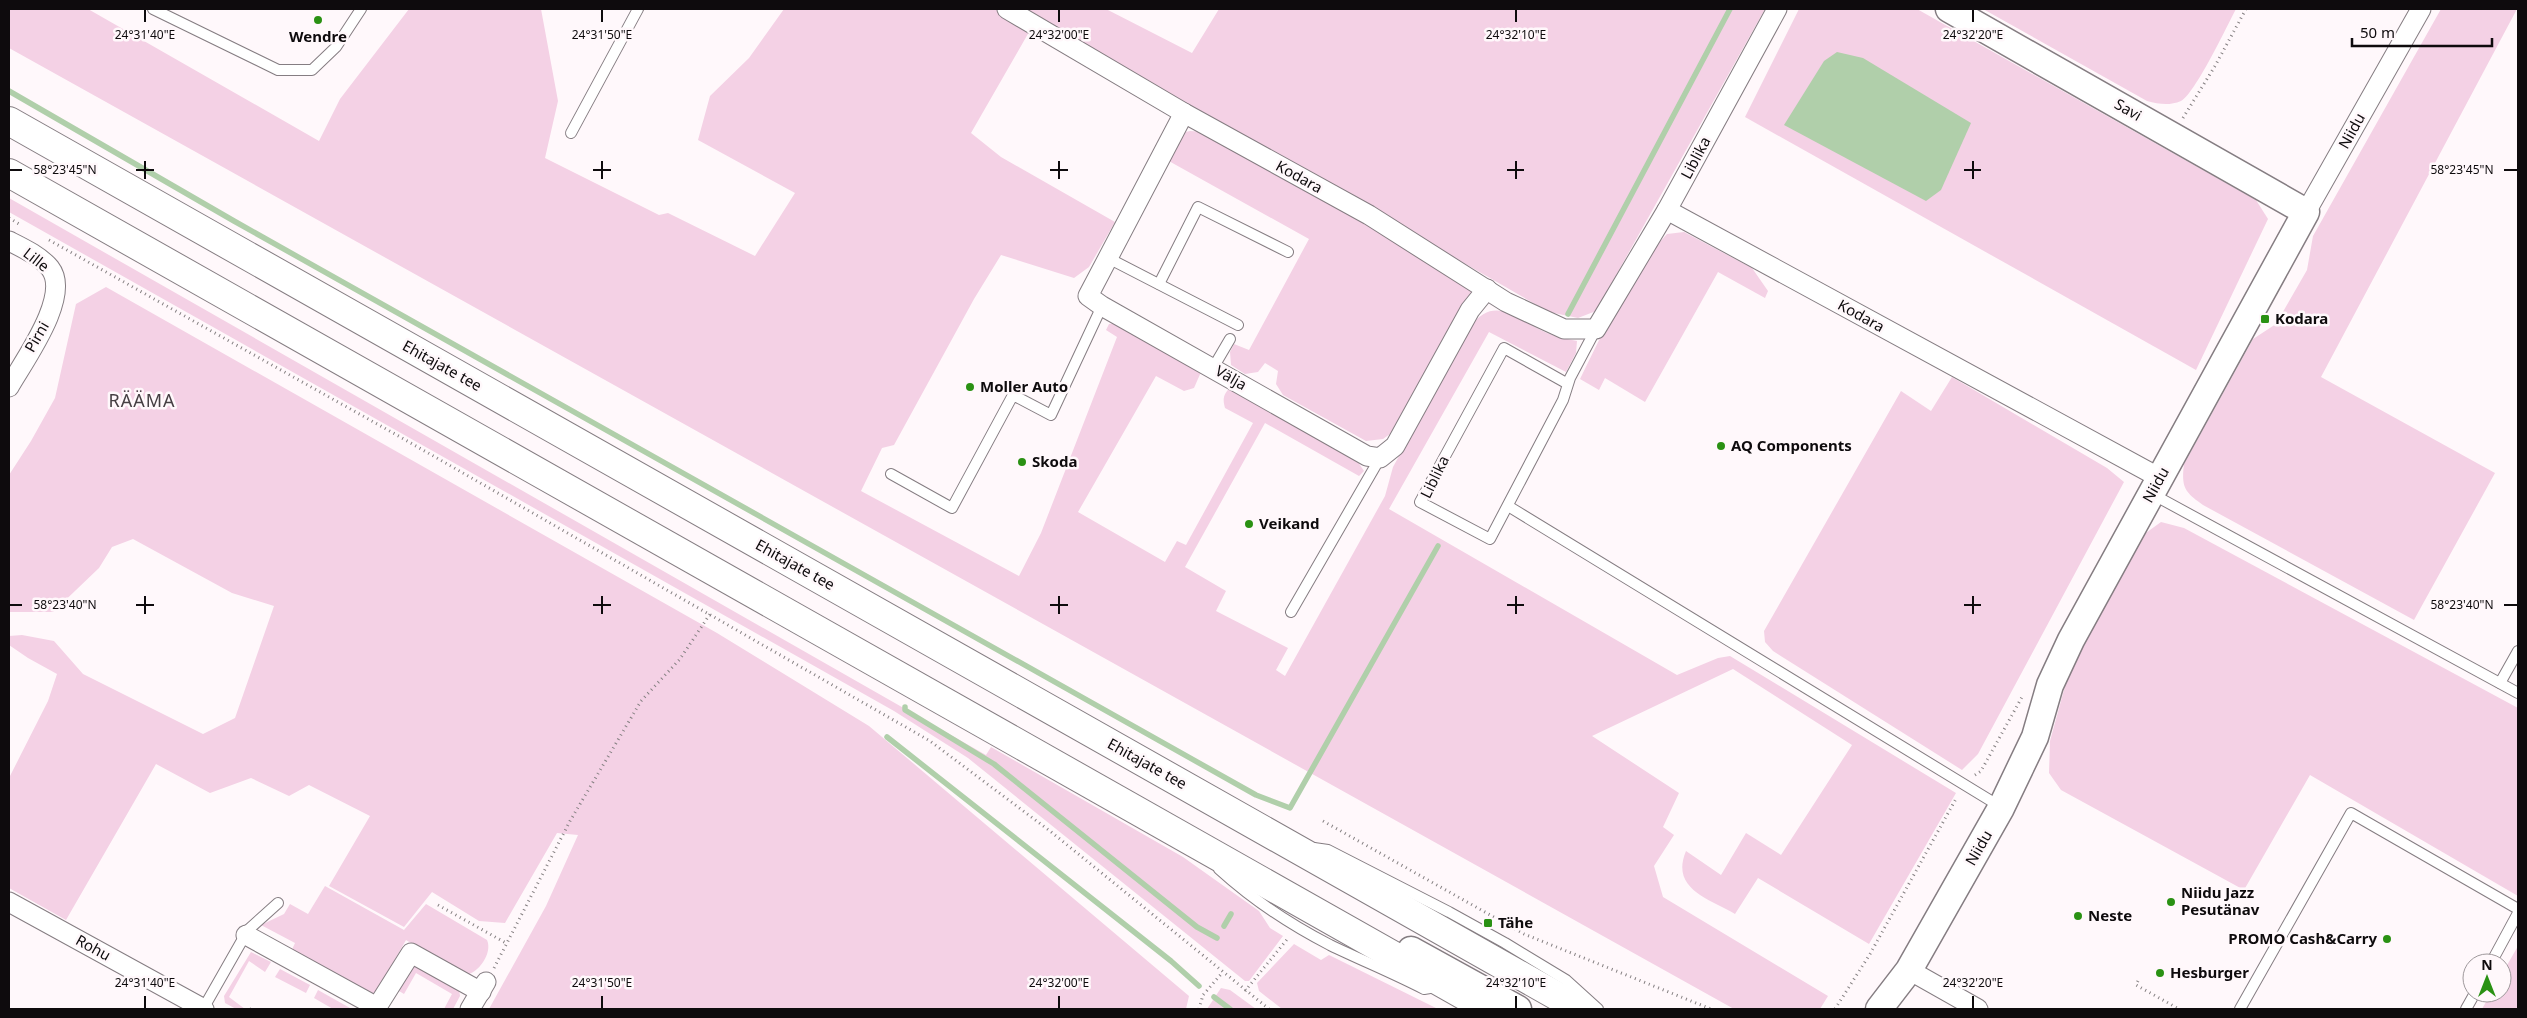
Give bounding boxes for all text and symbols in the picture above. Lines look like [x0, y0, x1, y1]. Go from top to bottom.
marker: Wendre [312, 14, 324, 26]
scale bar [2352, 15, 2492, 47]
text: 50 m [2360, 22, 2395, 42]
text: 24°31'40"E [115, 26, 175, 43]
place label: Wendre [289, 26, 347, 46]
text: 24°31'50"E [572, 26, 632, 43]
text: 24°32'00"E [1029, 26, 1089, 43]
text: 24°32'10"E [1486, 26, 1546, 43]
text: 24°32'20"E [1943, 26, 2003, 43]
street label: Savi [2111, 93, 2146, 125]
street label: Niidu [2333, 109, 2369, 152]
street label: Liblika [1676, 133, 1715, 182]
street label: Kodara [1273, 155, 1326, 197]
text: 58°23'45"N [33, 161, 97, 178]
text: 58°23'45"N [2430, 161, 2494, 178]
street label: Lille [19, 243, 54, 276]
street label: Kodara [1835, 294, 1888, 336]
place label: Kodara [2275, 308, 2328, 328]
marker: Kodara [2259, 313, 2271, 325]
street label: Pirni [19, 318, 53, 355]
street label: Ehitajate tee [399, 335, 486, 395]
street label: Välja [1212, 360, 1251, 394]
place label: Moller Auto [980, 376, 1068, 396]
marker: Moller Auto [964, 381, 976, 393]
district label: RÄÄMA [108, 388, 176, 412]
place label: AQ Components [1731, 435, 1852, 455]
marker: AQ Components [1715, 440, 1727, 452]
place label: Skoda [1032, 451, 1077, 471]
street label: Liblika [1415, 452, 1453, 501]
marker: Skoda [1016, 456, 1028, 468]
street label: Niidu [2137, 463, 2173, 506]
place label: Veikand [1259, 513, 1319, 533]
marker: Veikand [1243, 518, 1255, 530]
street label: Ehitajate tee [752, 534, 839, 594]
text: 58°23'40"N [33, 596, 97, 613]
text: 58°23'40"N [2430, 596, 2494, 613]
street label: Ehitajate tee [1104, 733, 1191, 793]
street label: Niidu [1960, 826, 1996, 869]
place label: Niidu Jazz Pesutänav [2181, 882, 2260, 919]
marker: Niidu Jazz Pesutänav [2165, 896, 2177, 908]
place label: Neste [2088, 905, 2132, 925]
marker: Neste [2072, 910, 2084, 922]
place label: Tähe [1498, 912, 1533, 932]
marker: Tähe [1482, 917, 1494, 929]
place label: PROMO Cash&Carry [2228, 928, 2377, 948]
street label: Rohu [72, 929, 114, 965]
marker: PROMO Cash&Carry [2381, 933, 2393, 945]
north arrow [2462, 953, 2512, 1003]
text: N [2481, 955, 2493, 974]
place label: Hesburger [2170, 962, 2249, 982]
marker: Hesburger [2154, 967, 2166, 979]
text: 24°31'40"E [115, 974, 175, 991]
text: 24°31'50"E [572, 974, 632, 991]
text: 24°32'00"E [1029, 974, 1089, 991]
text: 24°32'10"E [1486, 974, 1546, 991]
text: 24°32'20"E [1943, 974, 2003, 991]

